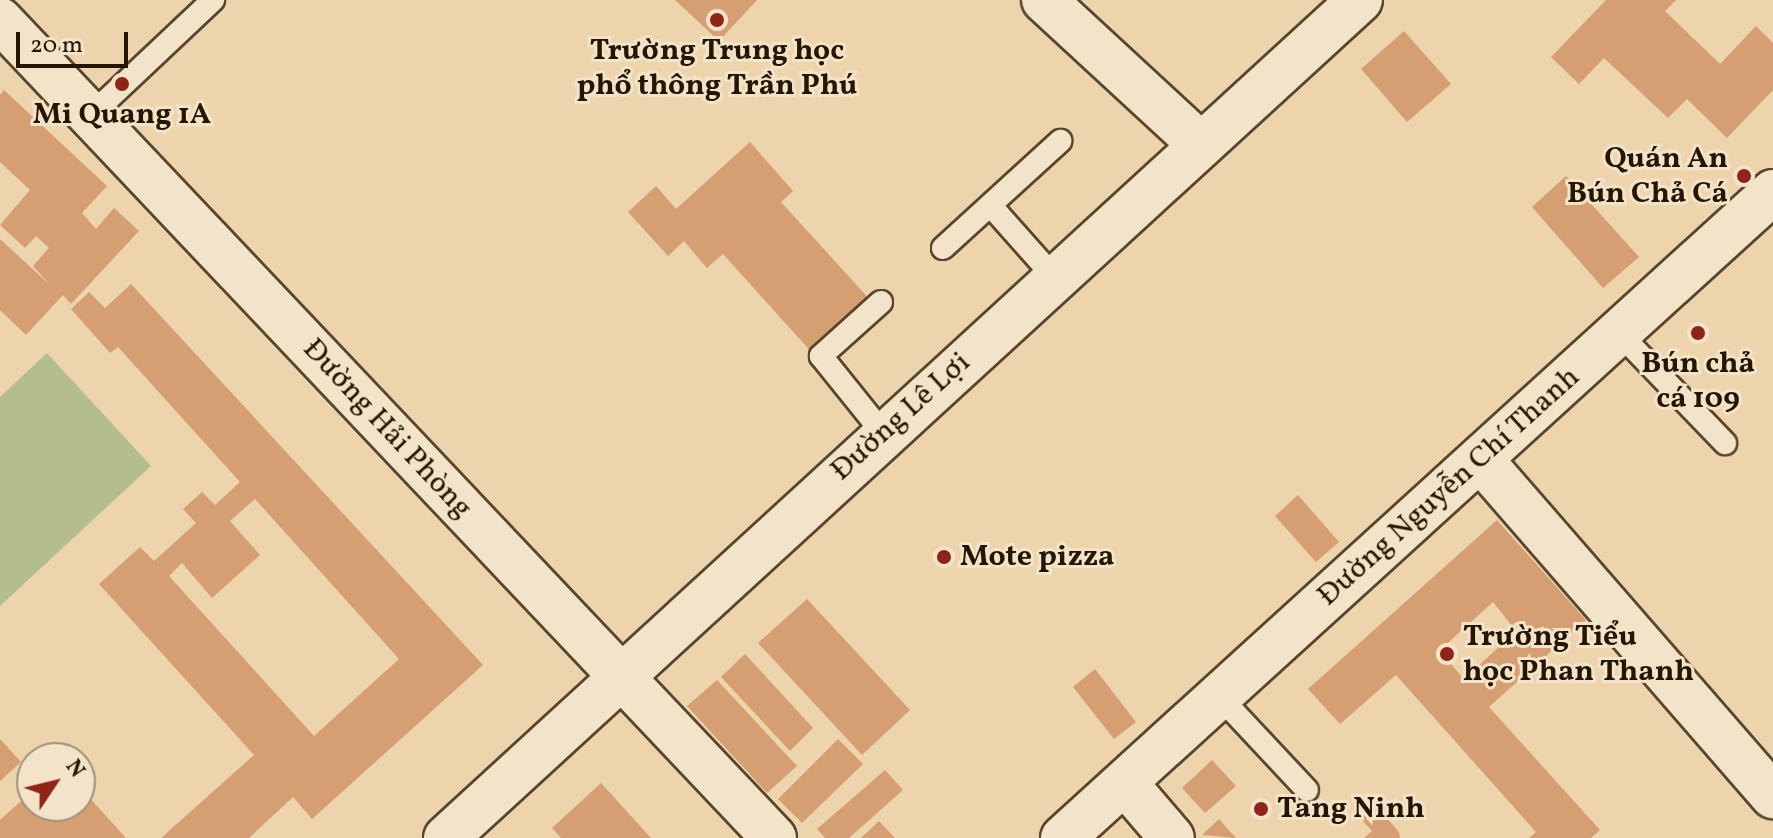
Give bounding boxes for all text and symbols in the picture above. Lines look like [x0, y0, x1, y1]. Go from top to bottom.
marker: Trường Trung học phổ thông Trần Phú [708, 11, 726, 29]
scale bar [20, 16, 132, 66]
text: 20 m [30, 29, 83, 63]
place label: Trường Trung học phổ thông Trần Phú [576, 33, 858, 104]
marker: Mi Quang 1A [113, 75, 131, 93]
place label: Mi Quang 1A [33, 97, 211, 133]
place label: Quán An Bún Chả Cá [1567, 141, 1728, 212]
marker: Quán An Bún Chả Cá [1735, 167, 1753, 185]
marker: Bún chả cá 109 [1689, 324, 1707, 342]
street label: Đường Hải Phòng [295, 332, 479, 526]
street label: Đường Lê Lợi [824, 345, 978, 489]
place label: Bún chả cá 109 [1641, 346, 1755, 416]
street label: Đường Nguyễn Chí Thanh [1310, 359, 1588, 615]
place label: Mote pizza [960, 539, 1114, 575]
marker: Mote pizza [935, 548, 953, 566]
place label: Trường Tiểu học Phan Thanh [1463, 619, 1694, 690]
marker: Trường Tiểu học Phan Thanh [1438, 645, 1456, 663]
north arrow [16, 742, 96, 822]
text: N [57, 754, 92, 785]
place label: Tang Ninh [1277, 791, 1425, 827]
marker: Tang Ninh [1252, 800, 1270, 818]

